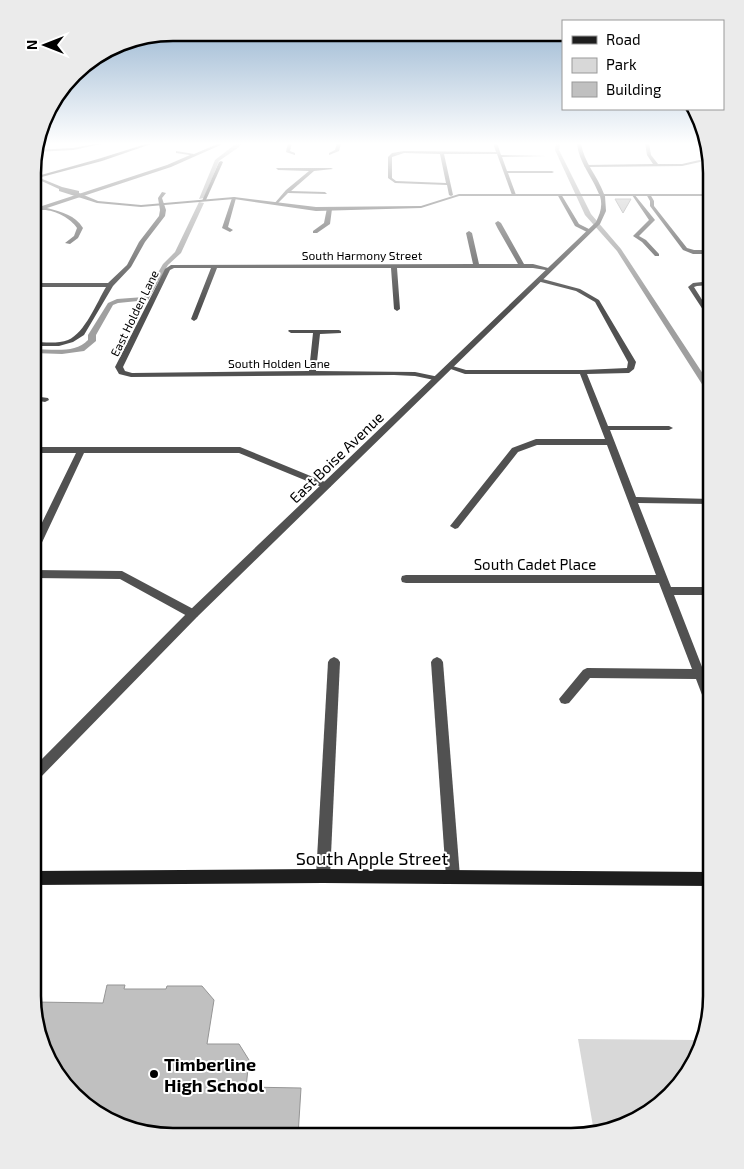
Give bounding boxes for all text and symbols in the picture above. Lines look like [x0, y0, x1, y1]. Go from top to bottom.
north arrow [20, 20, 70, 70]
legend [562, 20, 724, 110]
text: Road [606, 30, 641, 48]
text: N [23, 40, 40, 50]
text: Park [606, 55, 637, 73]
text: Building [606, 80, 662, 98]
street label: South Harmony Street [302, 248, 423, 262]
street label: East Holden Lane [107, 268, 161, 358]
street label: South Holden Lane [228, 356, 330, 370]
street label: East Boise Avenue [285, 408, 387, 506]
street label: South Cadet Place [474, 555, 596, 573]
street label: South Apple Street [296, 847, 448, 869]
place label: Timberline High School [164, 1053, 264, 1096]
marker: Timberline High School [148, 1068, 160, 1080]

